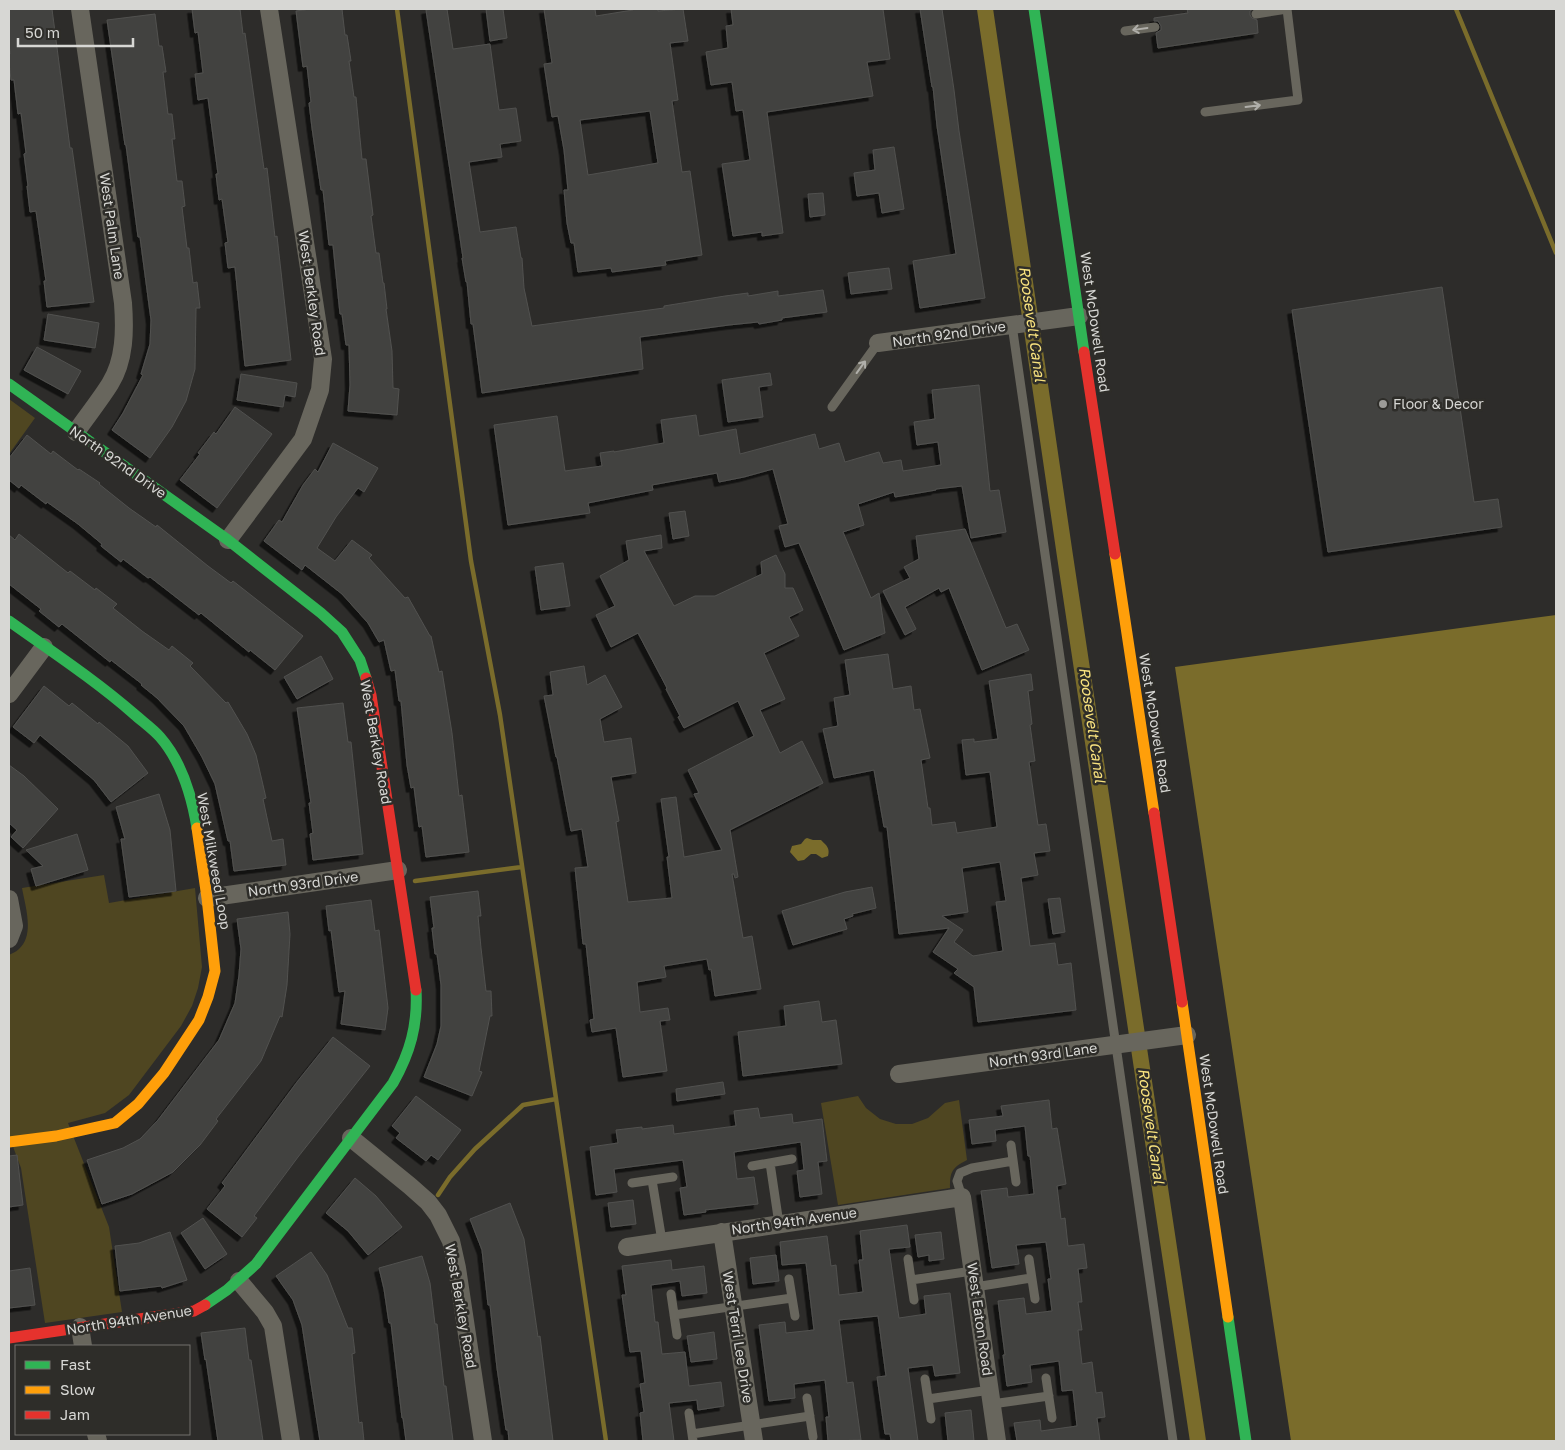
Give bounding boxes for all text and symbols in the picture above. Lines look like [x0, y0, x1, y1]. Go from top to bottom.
scale bar [18, 15, 132, 47]
text: 50 m [25, 23, 60, 41]
one-way arrow [1133, 24, 1149, 34]
one-way arrow [1245, 101, 1261, 111]
street label: West Palm Lane [97, 171, 128, 280]
street label: West Berkley Road [295, 229, 330, 357]
street label: West McDowell Road [1077, 251, 1114, 393]
water label: Roosevelt Canal [1016, 265, 1050, 384]
street label: North 92nd Drive [891, 317, 1007, 350]
one-way arrow [856, 360, 866, 374]
place label: Floor & Decor [1393, 395, 1484, 412]
marker: Floor & Decor [1377, 398, 1389, 410]
street label: North 92nd Drive [67, 422, 170, 501]
street label: West McDowell Road [1136, 652, 1175, 794]
water label: Roosevelt Canal [1076, 666, 1110, 785]
street label: West Berkley Road [357, 678, 396, 806]
street label: West Milkweed Loop [194, 791, 235, 931]
street label: North 93rd Drive [247, 867, 359, 900]
street label: North 93rd Lane [988, 1038, 1098, 1071]
street label: West McDowell Road [1196, 1053, 1233, 1195]
water label: Roosevelt Canal [1135, 1067, 1169, 1186]
street label: North 94th Avenue [730, 1203, 858, 1238]
street label: West Berkley Road [442, 1242, 481, 1370]
street label: West Eaton Road [964, 1261, 997, 1377]
street label: West Terri Lee Drive [720, 1270, 757, 1404]
street label: North 94th Avenue [65, 1301, 193, 1338]
legend [15, 1345, 190, 1435]
text: Fast [60, 1355, 91, 1373]
text: Slow [60, 1380, 95, 1398]
text: Jam [60, 1405, 90, 1423]

